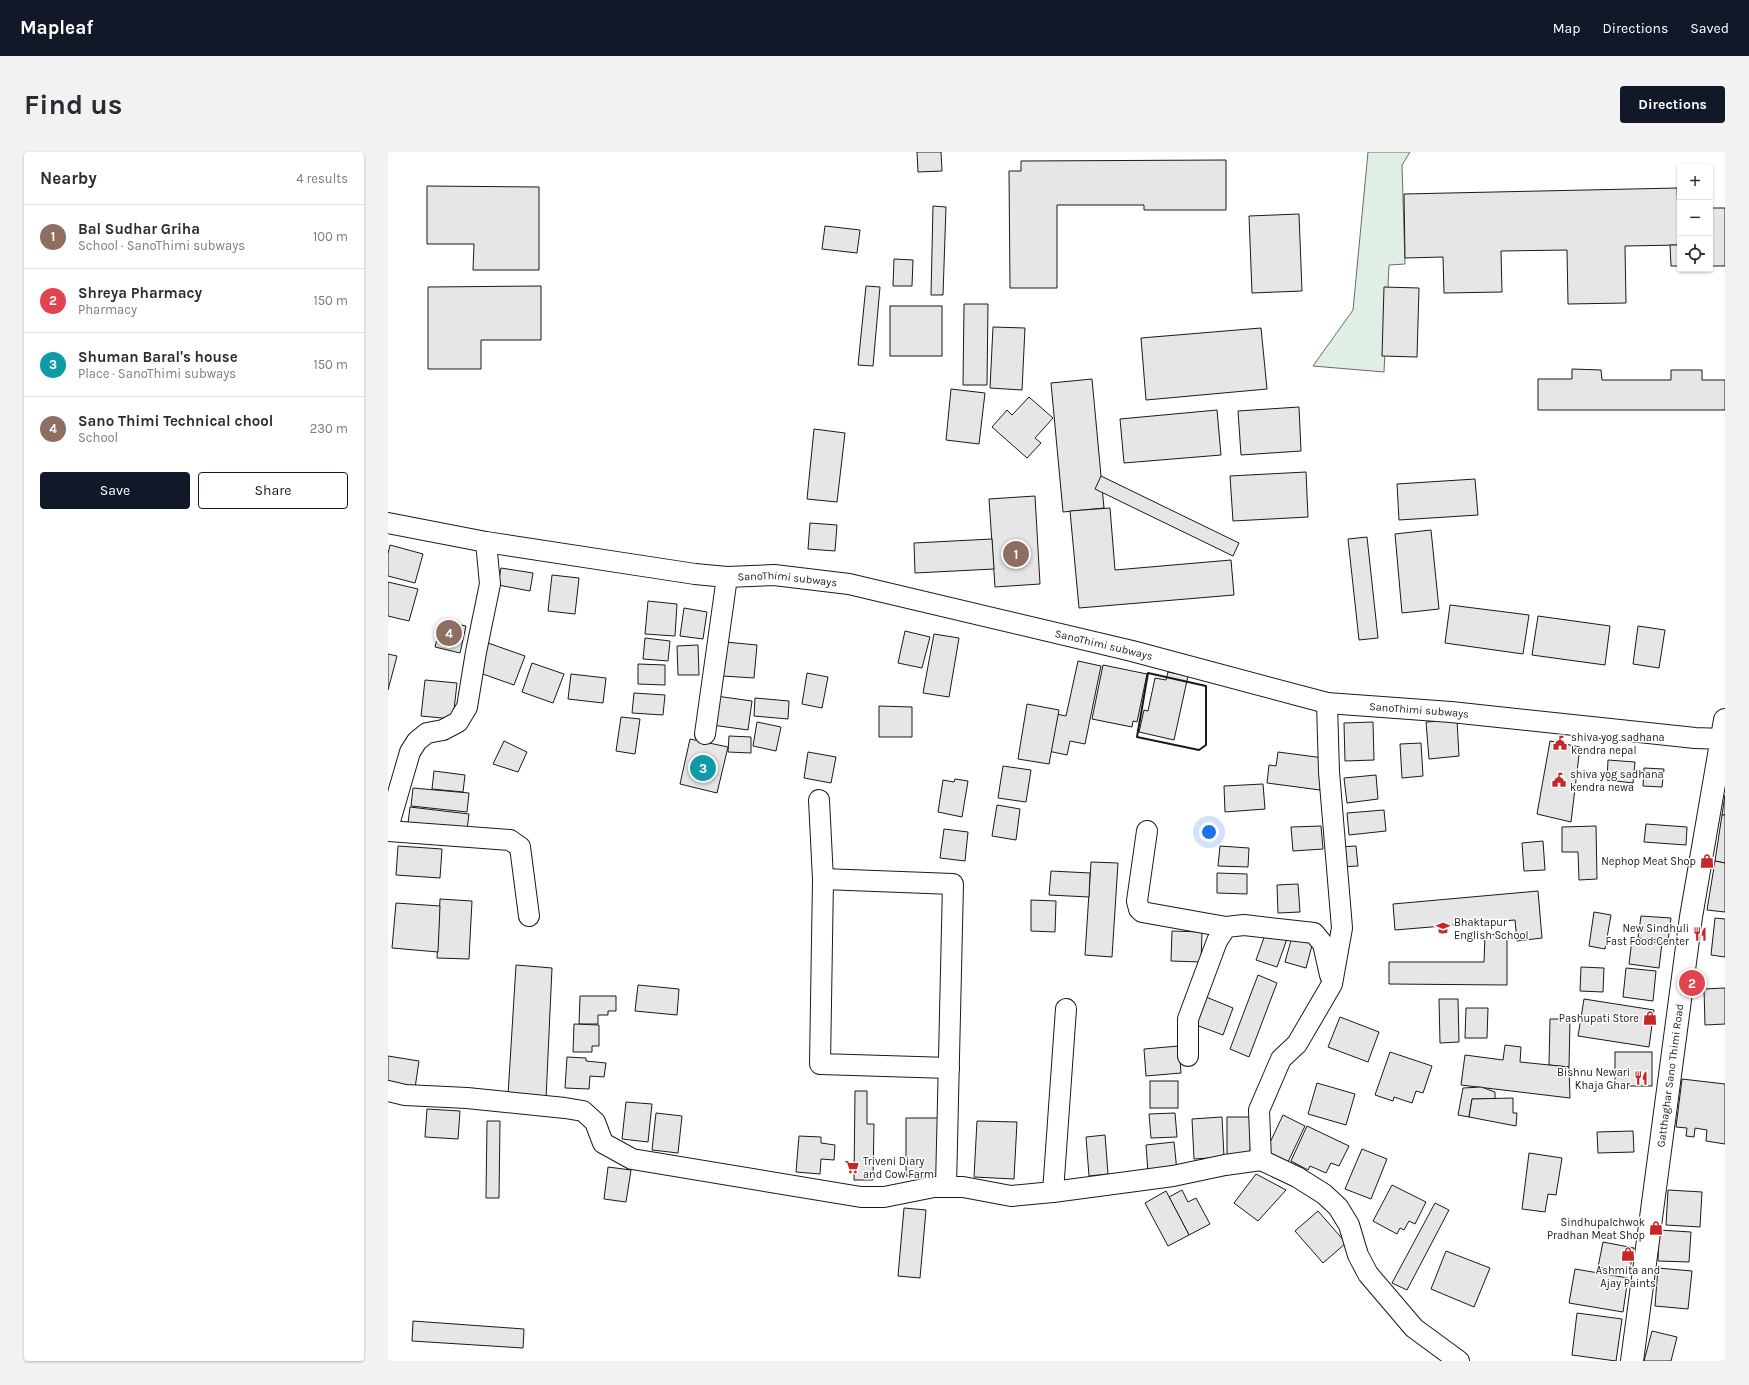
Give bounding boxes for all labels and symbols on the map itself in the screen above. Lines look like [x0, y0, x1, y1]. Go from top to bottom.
pin: 1 [1003, 539, 1029, 569]
street label: SanoThimi subways [737, 568, 838, 589]
pin: 4 [436, 618, 462, 648]
street label: SanoThimi subways [1054, 627, 1154, 663]
street label: SanoThimi subways [1369, 700, 1470, 720]
place label: shiva yog sadhana kendra nepal [1571, 731, 1665, 757]
public building icon: shiva yog sadhana kendra nepal [1552, 735, 1568, 751]
pin: 3 [690, 753, 716, 783]
place label: shiva yog sadhana kendra newa [1570, 768, 1664, 794]
public building icon: shiva yog sadhana kendra newa [1551, 772, 1567, 788]
your location [1199, 822, 1219, 842]
shop icon: Nephop Meat Shop [1699, 853, 1715, 869]
place label: Nephop Meat Shop [1601, 855, 1696, 868]
place label: Bhaktapur English School [1454, 916, 1529, 942]
school or university icon: Bhaktapur English School [1435, 920, 1451, 936]
place label: New Sindhuli Fast Food Center [1606, 922, 1689, 948]
restaurant icon: New Sindhuli Fast Food Center [1692, 926, 1708, 942]
pin: 2 [1679, 968, 1705, 998]
street label: Gatthaghar Sano Thimi Road [1654, 1003, 1686, 1148]
shop icon: Pashupati Store [1642, 1010, 1658, 1026]
place label: Pashupati Store [1559, 1012, 1639, 1025]
place label: Bishnu Newari Khaja Ghar [1557, 1066, 1630, 1092]
restaurant icon: Bishnu Newari Khaja Ghar [1633, 1070, 1649, 1086]
place label: Triveni Diary and Cow Farm [863, 1155, 934, 1181]
supermarket icon: Triveni Diary and Cow Farm [844, 1159, 860, 1175]
place label: Sindhupalchwok Pradhan Meat Shop [1547, 1216, 1645, 1242]
shop icon: Sindhupalchwok Pradhan Meat Shop [1648, 1220, 1664, 1236]
shop icon: Ashmita and Ajay Paints [1620, 1246, 1636, 1262]
place label: Ashmita and Ajay Paints [1596, 1264, 1660, 1290]

